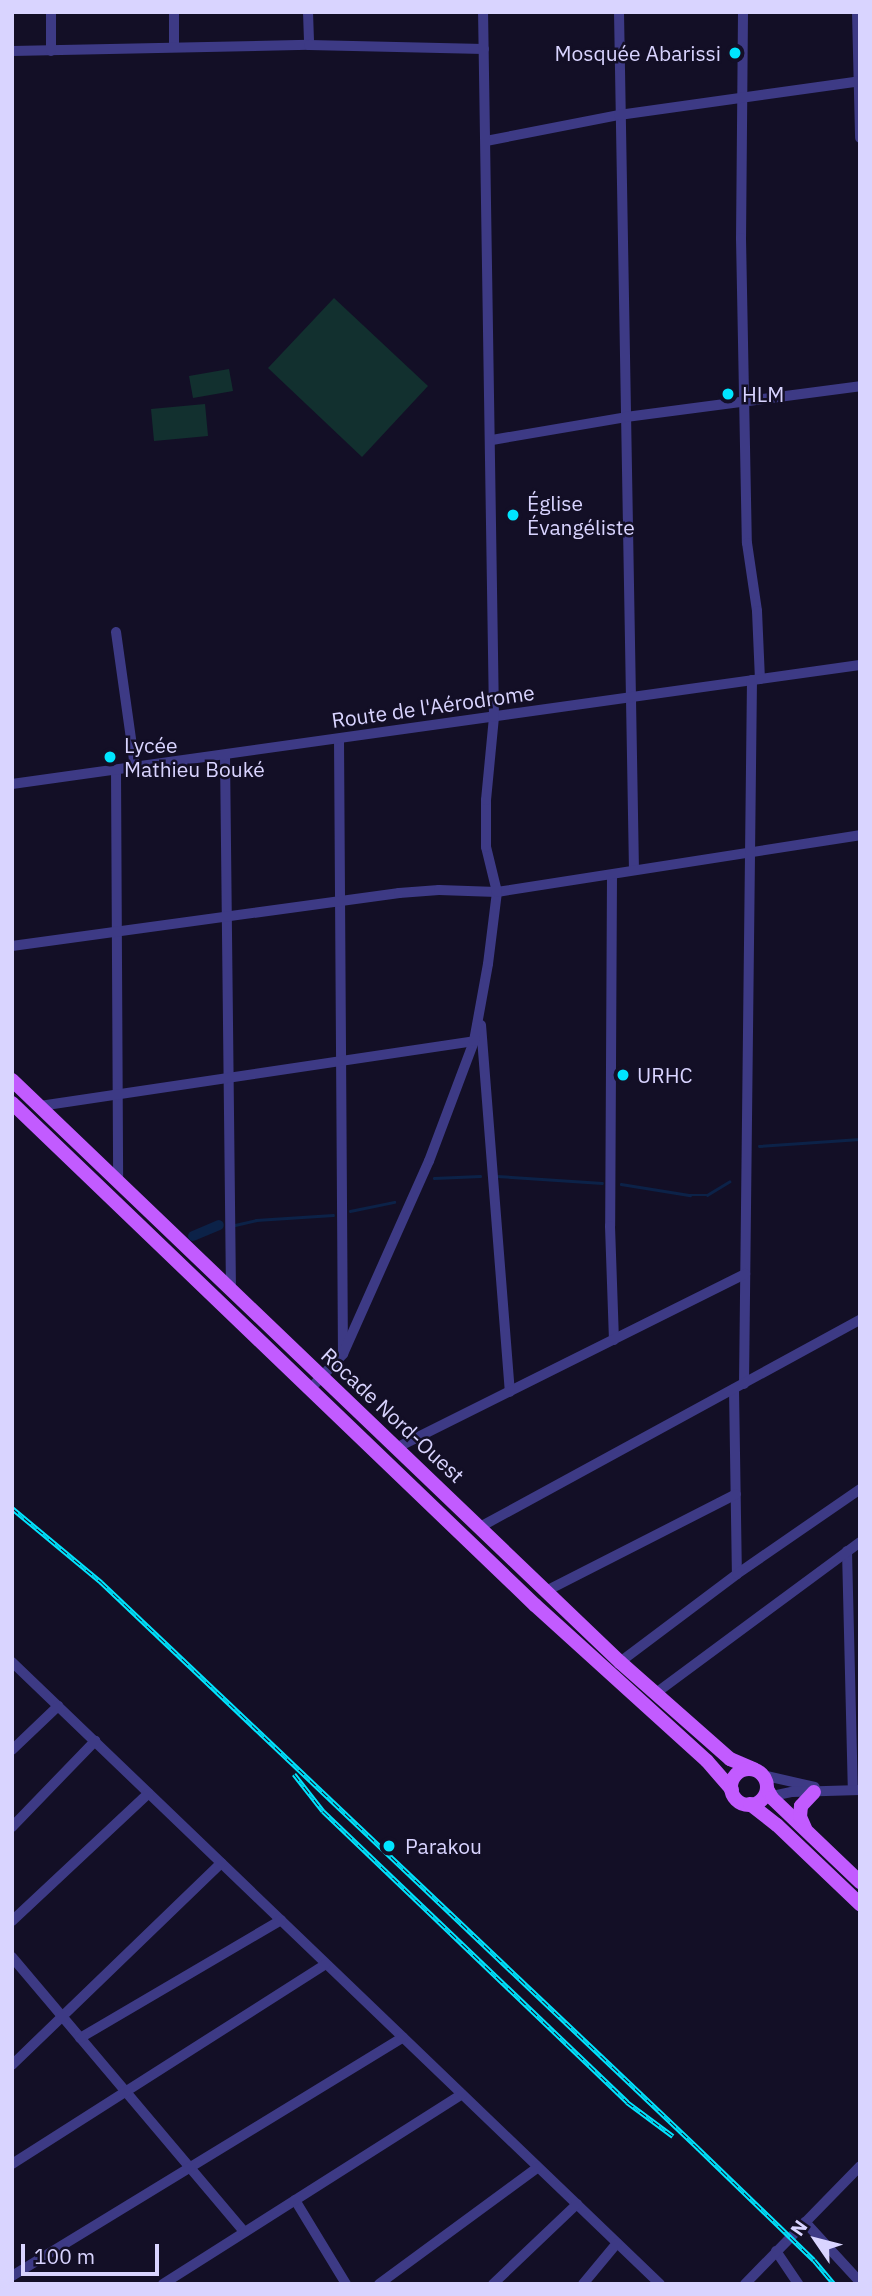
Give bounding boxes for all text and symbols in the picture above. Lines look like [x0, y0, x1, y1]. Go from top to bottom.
place label: Mosquée Abarissi [554, 40, 721, 66]
marker: Mosquée Abarissi [727, 45, 743, 61]
place label: HLM [742, 381, 784, 407]
marker: HLM [720, 386, 736, 402]
place label: Église Évangéliste [527, 490, 635, 540]
marker: Église Évangéliste [505, 507, 521, 523]
street label: Route de l'Aérodrome [330, 679, 536, 733]
place label: Lycée Mathieu Bouké [124, 732, 265, 782]
marker: Lycée Mathieu Bouké [102, 749, 118, 765]
place label: URHC [637, 1062, 693, 1088]
marker: URHC [615, 1067, 631, 1083]
street label: Rocade Nord-Ouest [316, 1342, 470, 1488]
place label: Parakou [405, 1833, 482, 1859]
marker: Parakou [379, 1836, 399, 1856]
north arrow [781, 2205, 851, 2275]
text: N [785, 2215, 813, 2240]
scale bar [24, 2230, 163, 2274]
text: 100 m [34, 2242, 95, 2270]

